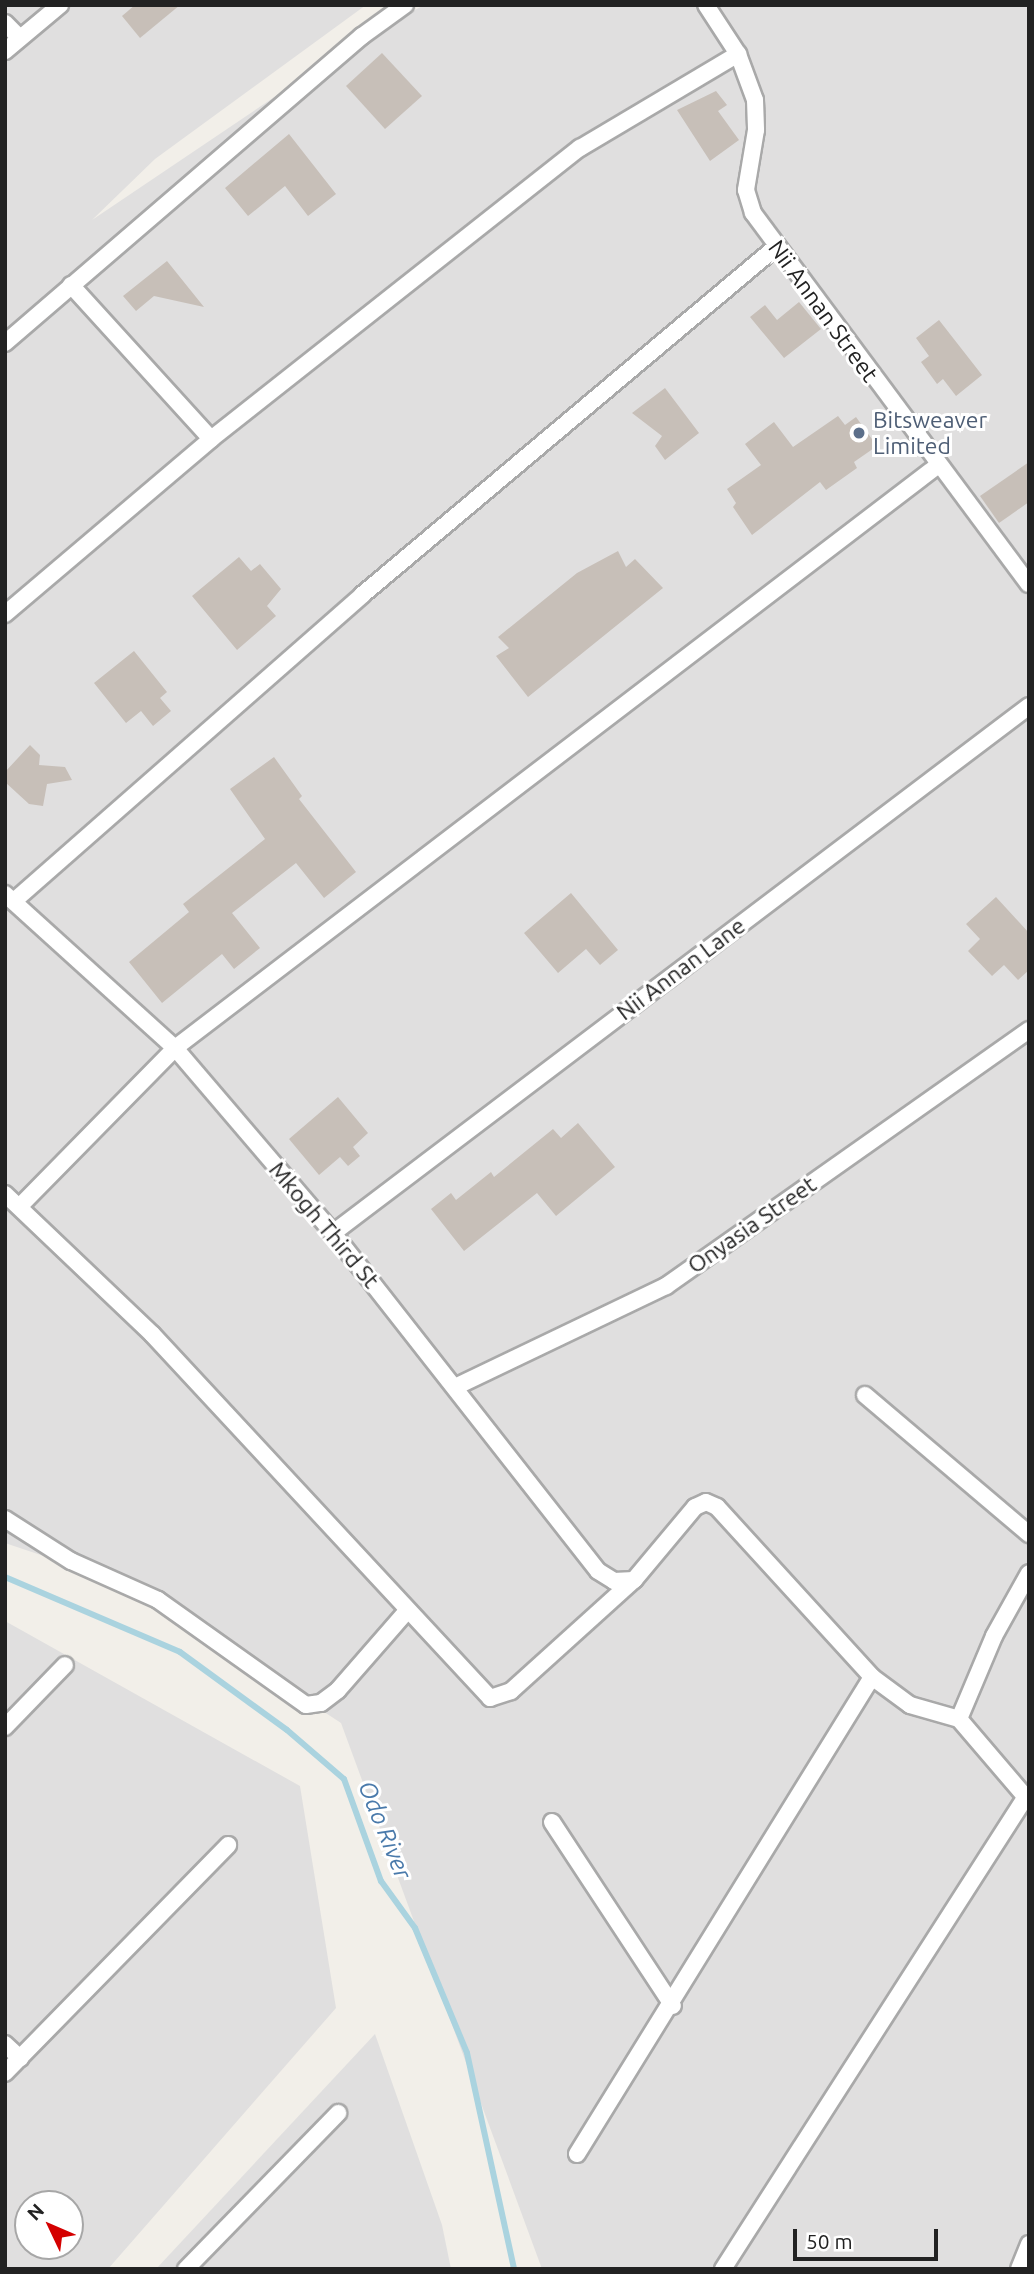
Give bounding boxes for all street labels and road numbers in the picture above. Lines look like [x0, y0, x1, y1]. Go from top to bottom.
street label: Nii Annan Street [762, 235, 884, 387]
street label: Nii Annan Lane [611, 912, 751, 1026]
street label: Mkogh Third St [263, 1156, 385, 1294]
street label: Onyasia Street [682, 1171, 822, 1279]

